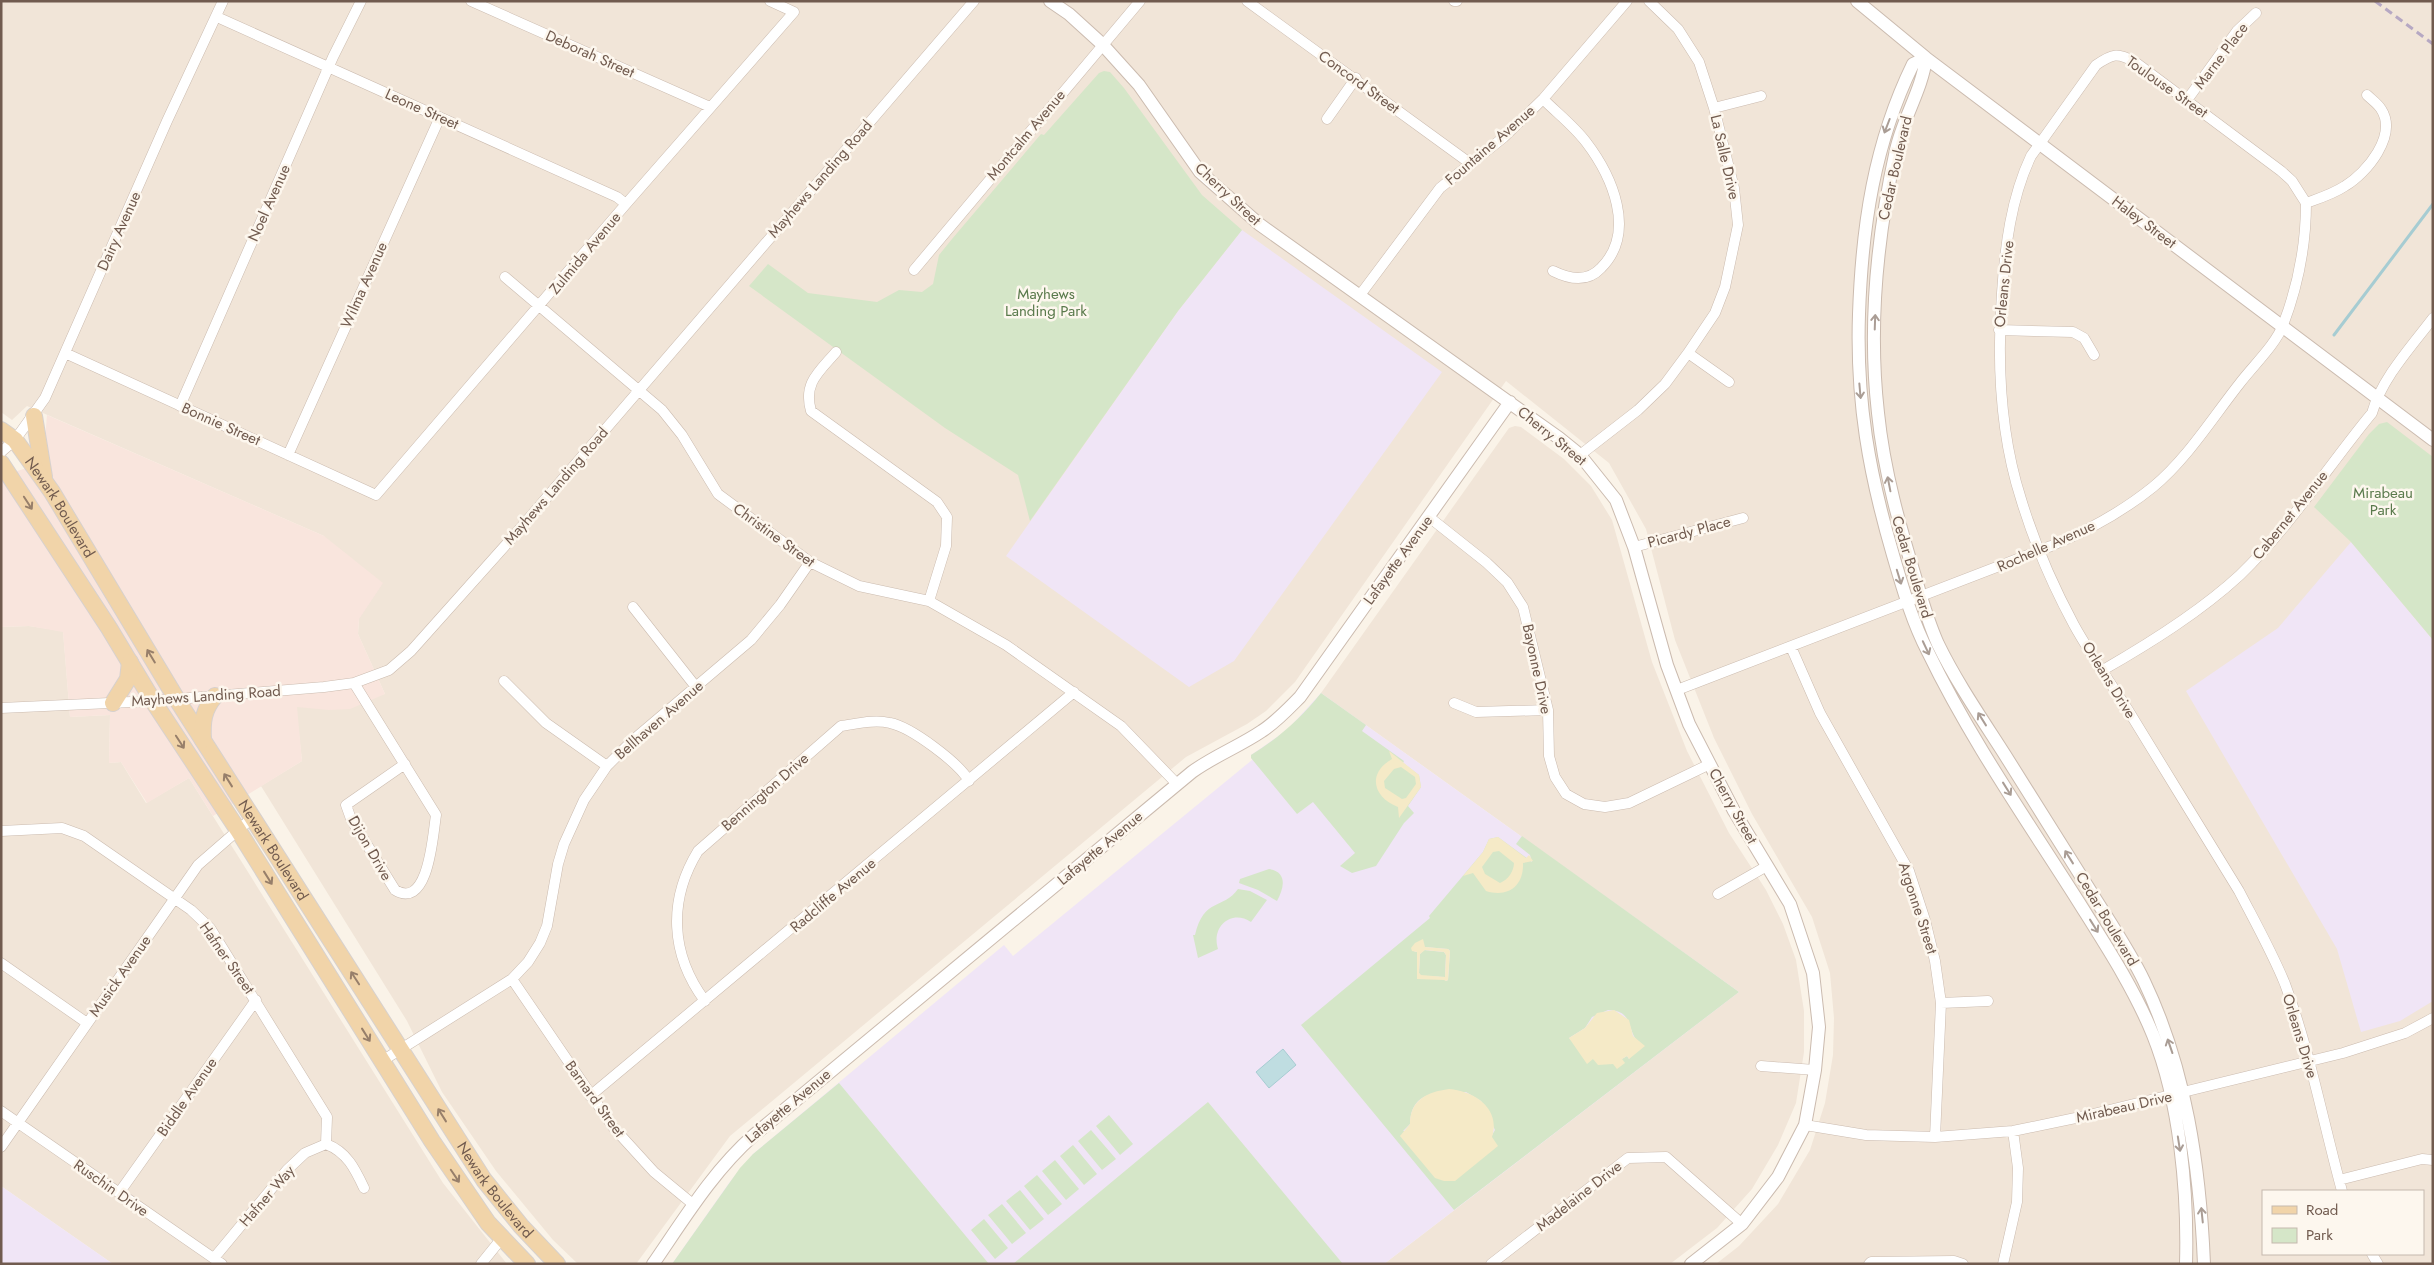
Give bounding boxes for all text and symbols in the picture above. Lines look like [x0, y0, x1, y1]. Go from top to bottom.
street label: Marne Place [2189, 18, 2254, 94]
street label: Deborah Street [542, 25, 638, 84]
street label: Concord Street [1314, 45, 1404, 119]
street label: Toulouse Street [2122, 51, 2213, 124]
street label: Leone Street [382, 83, 463, 135]
street label: Montcalm Avenue [981, 85, 1071, 185]
street label: Fountaine Avenue [1440, 100, 1540, 190]
street label: La Salle Drive [1705, 112, 1745, 202]
street label: Cedar Boulevard [1872, 114, 1918, 222]
street label: Mayhews Landing Road [763, 115, 877, 243]
one-way arrow [1882, 118, 1891, 133]
street label: Cherry Street [1190, 157, 1266, 231]
street label: Noel Avenue [242, 161, 296, 245]
street label: Dairy Avenue [92, 188, 146, 274]
street label: Haley Street [2107, 190, 2181, 254]
street label: Zulmida Avenue [544, 207, 626, 299]
street label: Wilma Avenue [335, 238, 393, 332]
street label: Orleans Drive [1989, 239, 2020, 328]
park label: Mayhews Landing Park [1005, 283, 1087, 322]
one-way arrow [1870, 314, 1879, 330]
one-way arrow [1855, 382, 1865, 398]
street label: Bonnie Street [178, 397, 264, 451]
street label: Cherry Street [1513, 401, 1592, 471]
street label: Mayhews Landing Road [499, 422, 613, 550]
street label: Newark Boulevard [19, 452, 100, 562]
street label: Cabernet Avenue [2247, 465, 2333, 564]
one-way arrow [1884, 476, 1893, 492]
park label: Mirabeau Park [2353, 482, 2413, 521]
one-way arrow [24, 496, 34, 510]
street label: Christine Street [728, 498, 820, 573]
street label: Picardy Place [1645, 510, 1733, 554]
street label: Lafayette Avenue [1358, 511, 1438, 609]
street label: Cedar Boulevard [1886, 513, 1938, 621]
street label: Rochelle Avenue [1993, 514, 2099, 577]
one-way arrow [1895, 568, 1905, 584]
street label: Bayonne Drive [1517, 622, 1557, 716]
street label: Orleans Drive [2077, 637, 2142, 723]
one-way arrow [1921, 640, 1931, 655]
one-way arrow [145, 650, 155, 664]
street label: Bellhaven Avenue [610, 675, 708, 765]
street label: Mayhews Landing Road [131, 680, 281, 712]
one-way arrow [1977, 713, 1987, 727]
one-way arrow [175, 734, 185, 748]
street label: Bennington Drive [716, 748, 814, 836]
street label: Cherry Street [1703, 764, 1763, 848]
one-way arrow [222, 773, 233, 787]
one-way arrow [2002, 781, 2012, 795]
street label: Newark Boulevard [233, 795, 314, 905]
street label: Lafayette Avenue [1052, 805, 1148, 890]
street label: Dijon Drive [343, 811, 398, 885]
one-way arrow [2064, 850, 2074, 864]
street label: Radcliffe Avenue [785, 852, 881, 938]
street label: Argonne Street [1893, 859, 1943, 957]
street label: Cedar Boulevard [2070, 868, 2144, 970]
one-way arrow [263, 871, 273, 885]
street label: Hafner Street [194, 918, 260, 999]
one-way arrow [2089, 919, 2099, 933]
street label: Musick Avenue [84, 931, 156, 1021]
one-way arrow [349, 971, 360, 985]
street label: Orleans Drive [2277, 991, 2323, 1081]
one-way arrow [362, 1027, 372, 1041]
one-way arrow [2165, 1038, 2174, 1054]
street label: Biddle Avenue [152, 1053, 222, 1141]
street label: Barnard Street [560, 1056, 631, 1142]
street label: Lafayette Avenue [740, 1063, 836, 1148]
street label: Mirabeau Drive [2074, 1085, 2174, 1129]
one-way arrow [437, 1108, 447, 1122]
one-way arrow [2174, 1135, 2184, 1151]
street label: Newark Boulevard [451, 1138, 538, 1243]
street label: Ruschin Drive [69, 1154, 153, 1222]
street label: Madelaine Drive [1531, 1155, 1627, 1237]
street label: Hafner Way [234, 1160, 300, 1231]
one-way arrow [451, 1168, 461, 1182]
legend [2262, 1190, 2424, 1255]
text: Road [2306, 1199, 2338, 1221]
one-way arrow [2197, 1207, 2207, 1223]
text: Park [2306, 1224, 2333, 1246]

